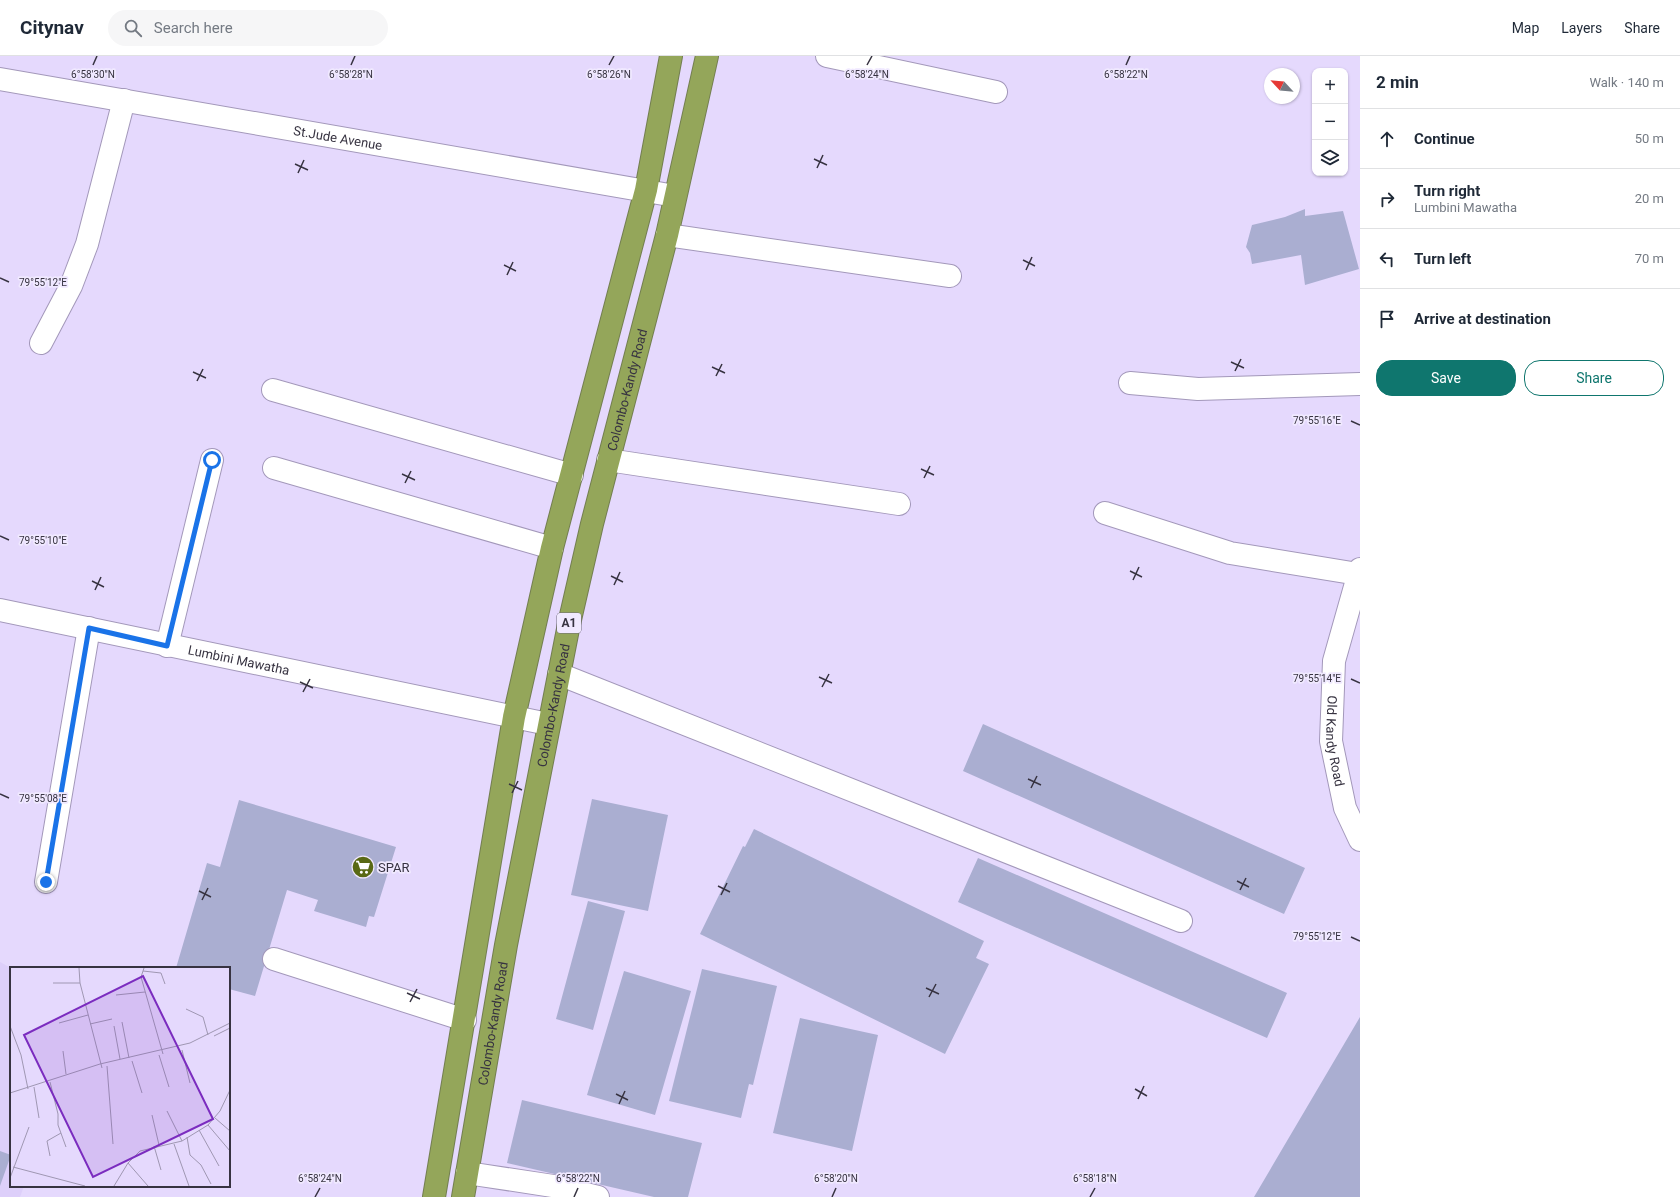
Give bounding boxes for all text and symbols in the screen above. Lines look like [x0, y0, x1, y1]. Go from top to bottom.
search box [108, 10, 388, 46]
text: Citynav [20, 16, 84, 39]
icon: search [122, 17, 144, 39]
text: Search here [154, 19, 233, 37]
text: Map [1512, 20, 1539, 36]
text: Layers [1561, 20, 1602, 36]
text: Share [1624, 20, 1660, 36]
north arrow [1264, 68, 1300, 104]
map controls [1312, 68, 1348, 176]
button: + [1312, 68, 1348, 104]
text: 6°58'30"N [71, 69, 115, 80]
text: 6°58'28"N [329, 69, 373, 80]
text: 6°58'26"N [587, 69, 631, 80]
text: 6°58'24"N [845, 69, 889, 80]
text: 6°58'22"N [1104, 69, 1148, 80]
text: 2 min [1376, 72, 1419, 92]
text: Walk · 140 m [1589, 75, 1664, 90]
button: − [1312, 104, 1348, 140]
street label: St.Jude Avenue [292, 123, 384, 153]
icon: ahead [1376, 128, 1398, 150]
text: Continue [1414, 130, 1475, 148]
text: 50 m [1635, 131, 1664, 146]
button: layers [1312, 140, 1348, 176]
text: Turn right [1414, 182, 1480, 200]
icon: right [1376, 188, 1398, 210]
text: 20 m [1635, 191, 1664, 206]
text: Lumbini Mawatha [1414, 200, 1517, 215]
icon: left [1376, 248, 1398, 270]
text: Turn left [1414, 250, 1471, 268]
text: 70 m [1635, 251, 1664, 266]
text: 79°55'12"E [19, 277, 67, 288]
icon: arrive [1376, 308, 1398, 330]
text: Arrive at destination [1414, 310, 1551, 328]
street label: Colombo-Kandy Road [604, 327, 650, 452]
button: Save [1376, 360, 1516, 396]
button: Share [1524, 360, 1664, 396]
text: 79°55'16"E [1293, 415, 1341, 426]
route start [203, 451, 221, 469]
text: 79°55'10"E [19, 535, 67, 546]
road number: A1 [557, 613, 581, 633]
street label: Lumbini Mawatha [187, 642, 291, 678]
street label: Colombo-Kandy Road [534, 642, 573, 768]
text: 79°55'14"E [1293, 673, 1341, 684]
street label: Old Kandy Road [1323, 695, 1347, 788]
text: 79°55'08"E [19, 793, 67, 804]
supermarket icon: SPAR [350, 854, 376, 880]
place label: SPAR [378, 860, 410, 875]
route end [37, 873, 55, 891]
text: 79°55'12"E [1293, 931, 1341, 942]
street label: Colombo-Kandy Road [475, 961, 511, 1087]
inset map [10, 967, 230, 1187]
text: 6°58'24"N [298, 1173, 342, 1184]
text: 6°58'22"N [556, 1173, 600, 1184]
text: 6°58'20"N [814, 1173, 858, 1184]
text: 6°58'18"N [1073, 1173, 1117, 1184]

